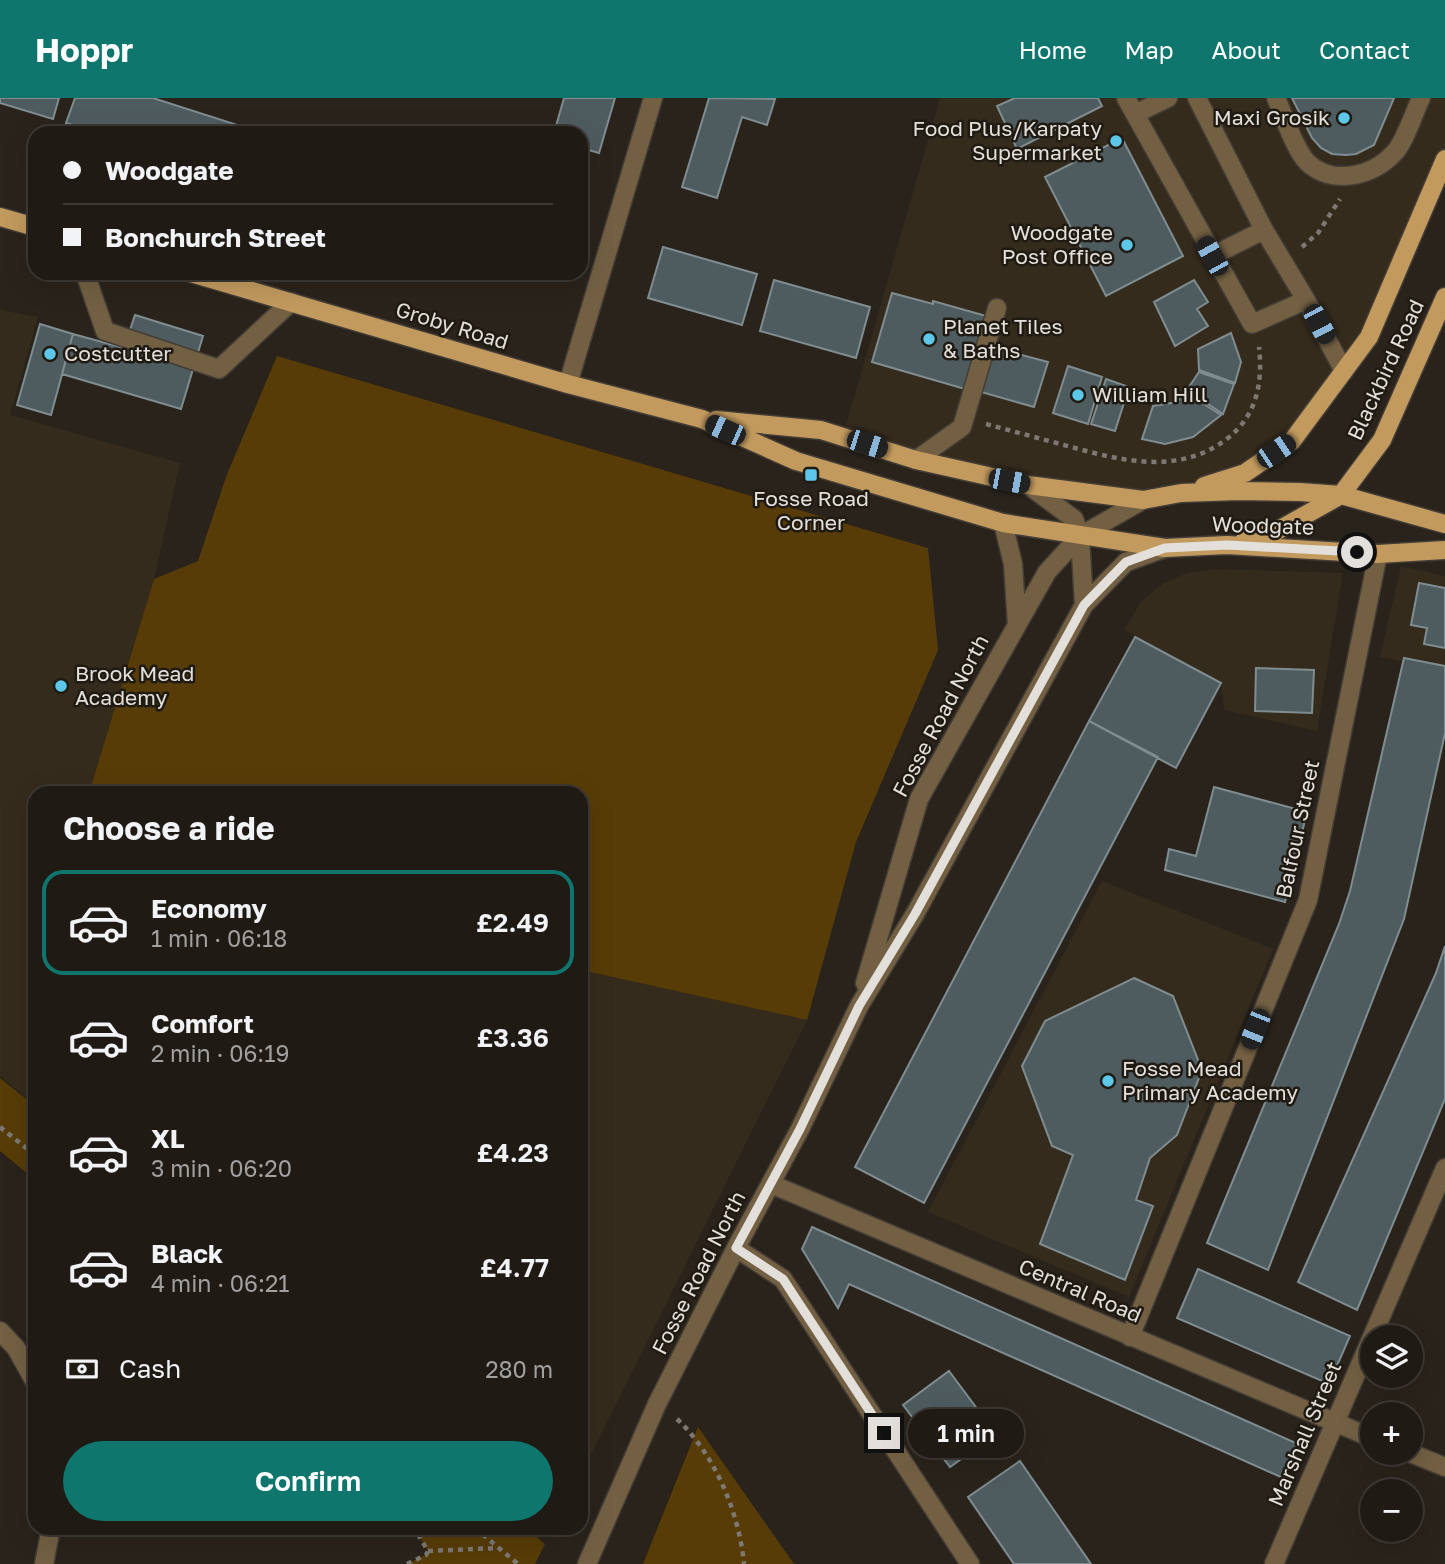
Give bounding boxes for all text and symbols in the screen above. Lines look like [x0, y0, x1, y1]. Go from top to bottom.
text: Hoppr [35, 30, 133, 69]
text: Home [1019, 35, 1087, 64]
text: Map [1125, 35, 1174, 64]
text: About [1212, 35, 1281, 64]
text: Contact [1319, 35, 1410, 64]
place label: Maxi Grosik [1214, 104, 1330, 130]
marker: Maxi Grosik [1336, 110, 1352, 126]
place label: Food Plus/Karpaty Supermarket [912, 115, 1102, 165]
marker: Food Plus/Karpaty Supermarket [1108, 133, 1124, 149]
text: Woodgate [105, 155, 234, 186]
place label: Woodgate Post Office [1002, 219, 1113, 269]
text: Bonchurch Street [105, 222, 326, 253]
car [1193, 233, 1232, 279]
marker: Woodgate Post Office [1119, 237, 1135, 253]
street label: Blackbird Road [1341, 295, 1429, 444]
street label: Groby Road [393, 296, 512, 354]
car [1300, 301, 1339, 347]
place label: Planet Tiles & Baths [943, 313, 1063, 363]
marker: Planet Tiles & Baths [921, 331, 937, 347]
place label: Costcutter [64, 340, 172, 366]
marker: Costcutter [42, 346, 58, 362]
place label: William Hill [1092, 381, 1208, 407]
marker: William Hill [1070, 387, 1086, 403]
car [702, 412, 749, 448]
car [844, 428, 891, 460]
car [1253, 431, 1300, 471]
marker: Fosse Road Corner [803, 467, 819, 483]
car [987, 467, 1032, 495]
place label: Fosse Road Corner [753, 485, 869, 535]
street label: Woodgate [1211, 510, 1315, 540]
route start [1341, 536, 1373, 568]
street label: Fosse Road North [886, 630, 994, 801]
place label: Brook Mead Academy [75, 660, 194, 710]
marker: Brook Mead Academy [53, 678, 69, 694]
street label: Balfour Street [1270, 757, 1324, 900]
text: Choose a ride [63, 809, 275, 847]
icon: car [67, 891, 130, 954]
text: Economy [151, 893, 267, 924]
text: £2.49 [476, 907, 549, 938]
text: 1 min · 06:18 [151, 924, 287, 952]
icon: car [67, 1006, 130, 1069]
car [1238, 1006, 1273, 1052]
text: Comfort [151, 1008, 254, 1039]
text: £3.36 [476, 1022, 549, 1053]
text: 2 min · 06:19 [151, 1039, 289, 1067]
place label: Fosse Mead Primary Academy [1122, 1055, 1298, 1105]
marker: Fosse Mead Primary Academy [1100, 1073, 1116, 1089]
icon: car [67, 1121, 130, 1184]
text: XL [151, 1123, 185, 1154]
text: £4.23 [476, 1137, 549, 1168]
text: 3 min · 06:20 [151, 1154, 292, 1182]
street label: Fosse Road North [646, 1187, 750, 1359]
icon: car [67, 1236, 130, 1299]
text: Black [151, 1238, 223, 1269]
text: £4.77 [480, 1252, 549, 1283]
street label: Central Road [1015, 1253, 1146, 1328]
text: 4 min · 06:21 [151, 1269, 289, 1297]
map controls [1360, 1325, 1423, 1542]
button: layers [1360, 1325, 1423, 1388]
icon: cash [63, 1350, 101, 1388]
text: Cash [119, 1353, 181, 1384]
text: 280 m [485, 1355, 553, 1383]
street label: Marshall Street [1262, 1357, 1346, 1510]
button: + [1360, 1402, 1423, 1465]
callout: 1 min [908, 1408, 1024, 1458]
route end [868, 1417, 900, 1449]
text: 1 min [937, 1419, 995, 1447]
button: Confirm [63, 1441, 553, 1521]
button: − [1360, 1479, 1423, 1542]

